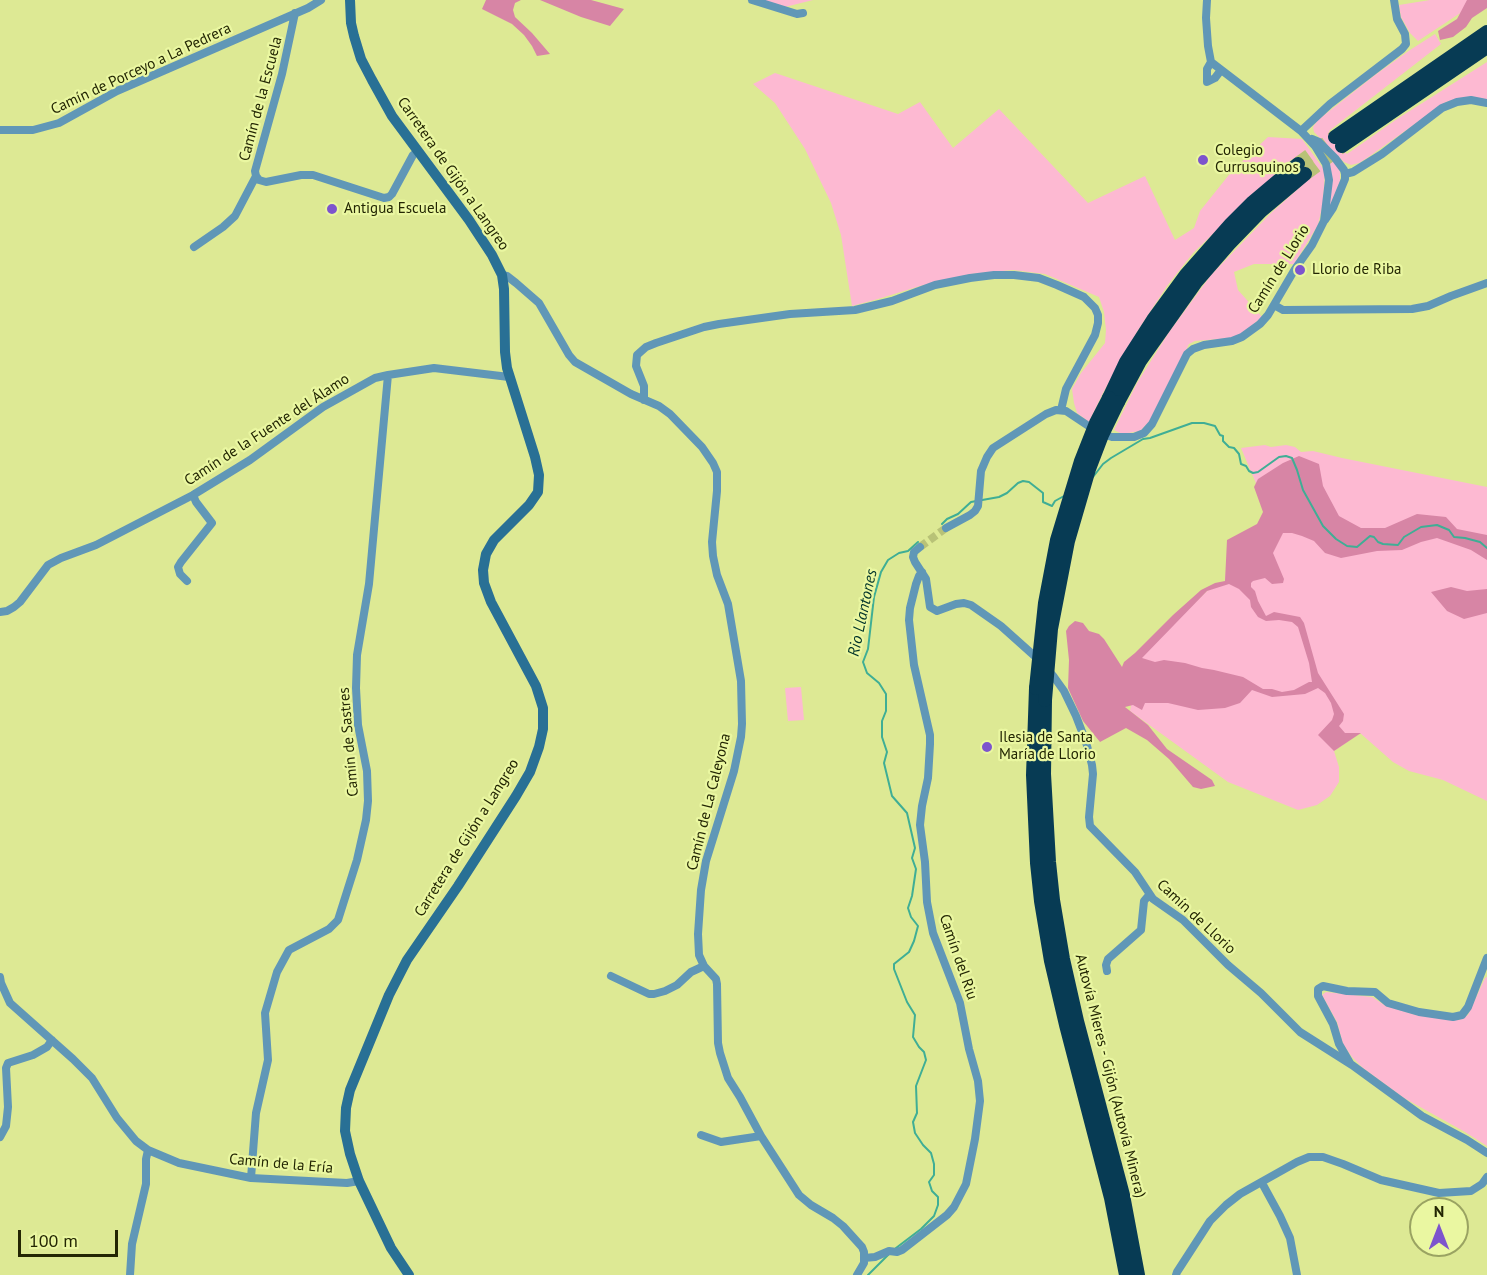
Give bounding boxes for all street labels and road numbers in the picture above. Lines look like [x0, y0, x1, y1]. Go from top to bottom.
street label: Camín de Porceyo a La Pedrera [48, 19, 234, 119]
street label: Camín de la Escuela [236, 35, 286, 163]
street label: Carretera de Gijón a Langreo [393, 94, 513, 254]
street label: Camín de Llorio [1245, 221, 1313, 317]
street label: Camín de la Fuente del Álamo [181, 370, 353, 490]
street label: Camín de Sastres [335, 687, 363, 797]
street label: Camín de La Caleyona [683, 732, 735, 872]
street label: Carretera de Gijón a Langreo [411, 756, 523, 920]
street label: Camín de Llorio [1153, 876, 1239, 958]
street label: Camín del Riu [935, 912, 981, 1002]
street label: Autovía Mieres - Gijón (Autovía Minera) [1071, 952, 1149, 1200]
street label: Camín de la Ería [228, 1150, 334, 1178]

